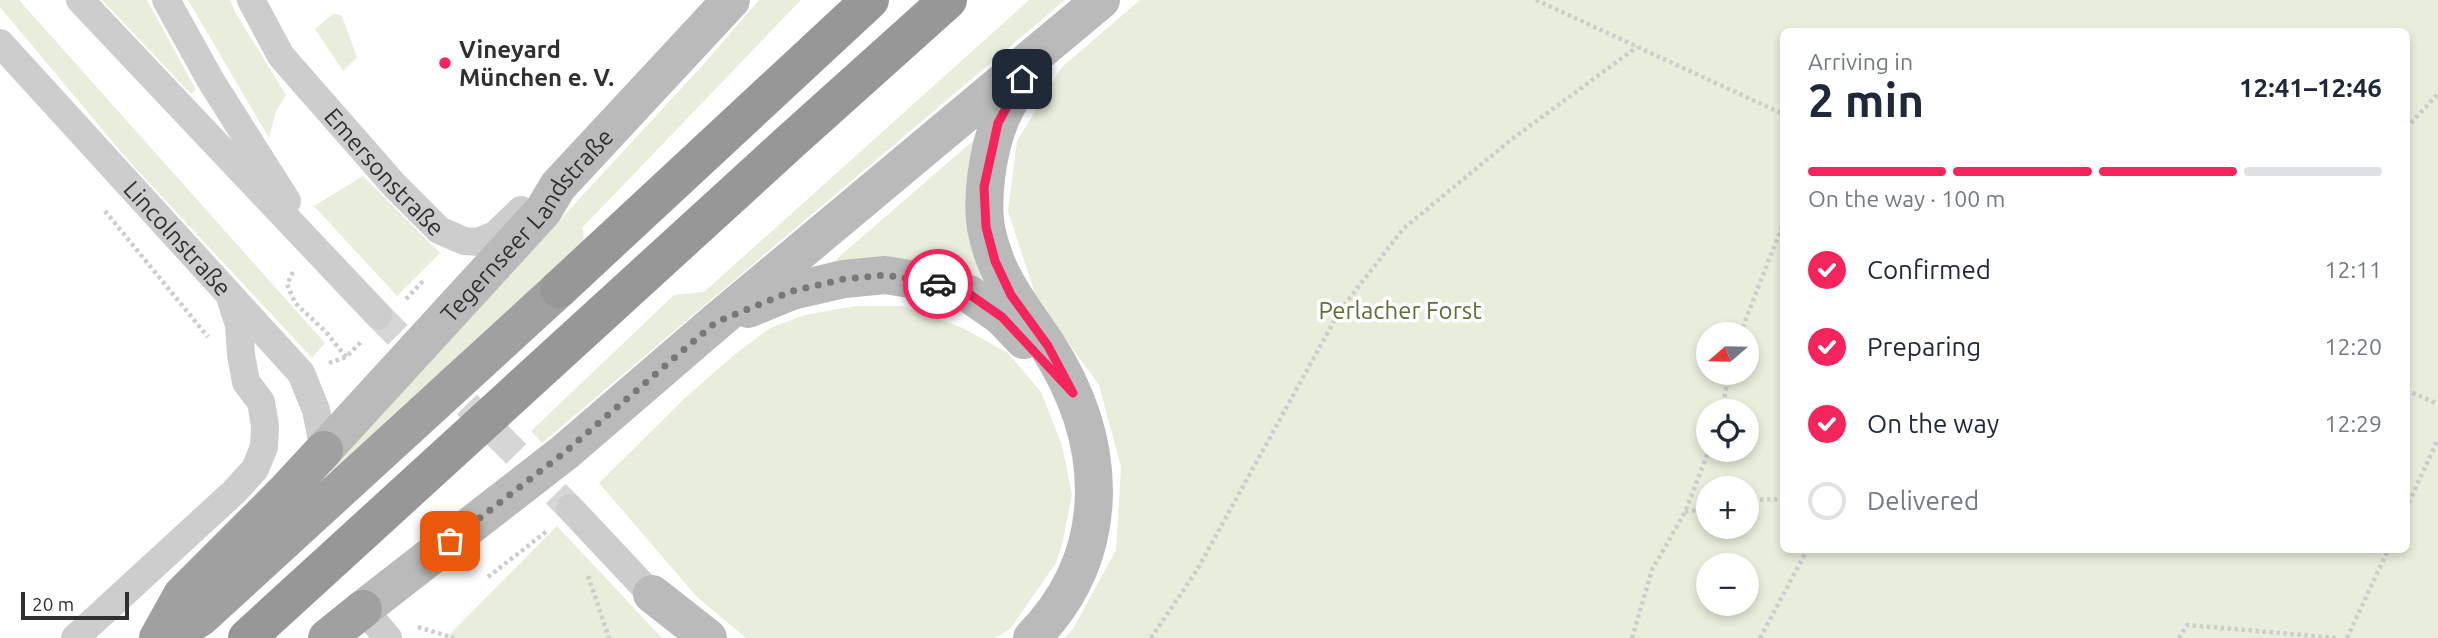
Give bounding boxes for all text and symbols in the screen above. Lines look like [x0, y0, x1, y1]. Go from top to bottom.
place label: Vineyard München e. V. [459, 36, 614, 91]
pin [992, 49, 1052, 109]
text: Arriving in [1808, 49, 1913, 74]
marker: Vineyard München e. V. [437, 55, 453, 71]
icon: home [1003, 60, 1041, 98]
text: 12:41–12:46 [2239, 73, 2382, 102]
text: 2 min [1808, 74, 1924, 126]
street label: Emersonstraße [319, 102, 450, 241]
street label: Tegernseer Landstraße [435, 123, 618, 327]
street label: Lincolnstraße [119, 175, 237, 301]
text: On the way · 100 m [1808, 186, 2005, 211]
courier [903, 249, 973, 319]
icon: check [1808, 251, 1846, 289]
text: Confirmed [1867, 255, 1991, 284]
text: 12:11 [2324, 257, 2382, 282]
icon: car [919, 265, 957, 303]
park label: Perlacher Forst [1318, 297, 1482, 324]
north arrow [1696, 322, 1759, 385]
map controls [1696, 322, 1759, 616]
icon: check [1808, 328, 1846, 366]
text: Preparing [1867, 332, 1981, 361]
text: 12:20 [2324, 334, 2382, 359]
button: locate [1696, 399, 1759, 462]
icon: check [1808, 405, 1846, 443]
text: On the way [1867, 409, 1999, 438]
text: 12:29 [2324, 411, 2382, 436]
button: + [1696, 476, 1759, 539]
text: Delivered [1867, 486, 1979, 515]
pin [420, 511, 480, 571]
icon: bag [431, 522, 469, 560]
button: − [1696, 553, 1759, 616]
scale bar [21, 589, 130, 621]
text: 20 m [32, 593, 74, 615]

